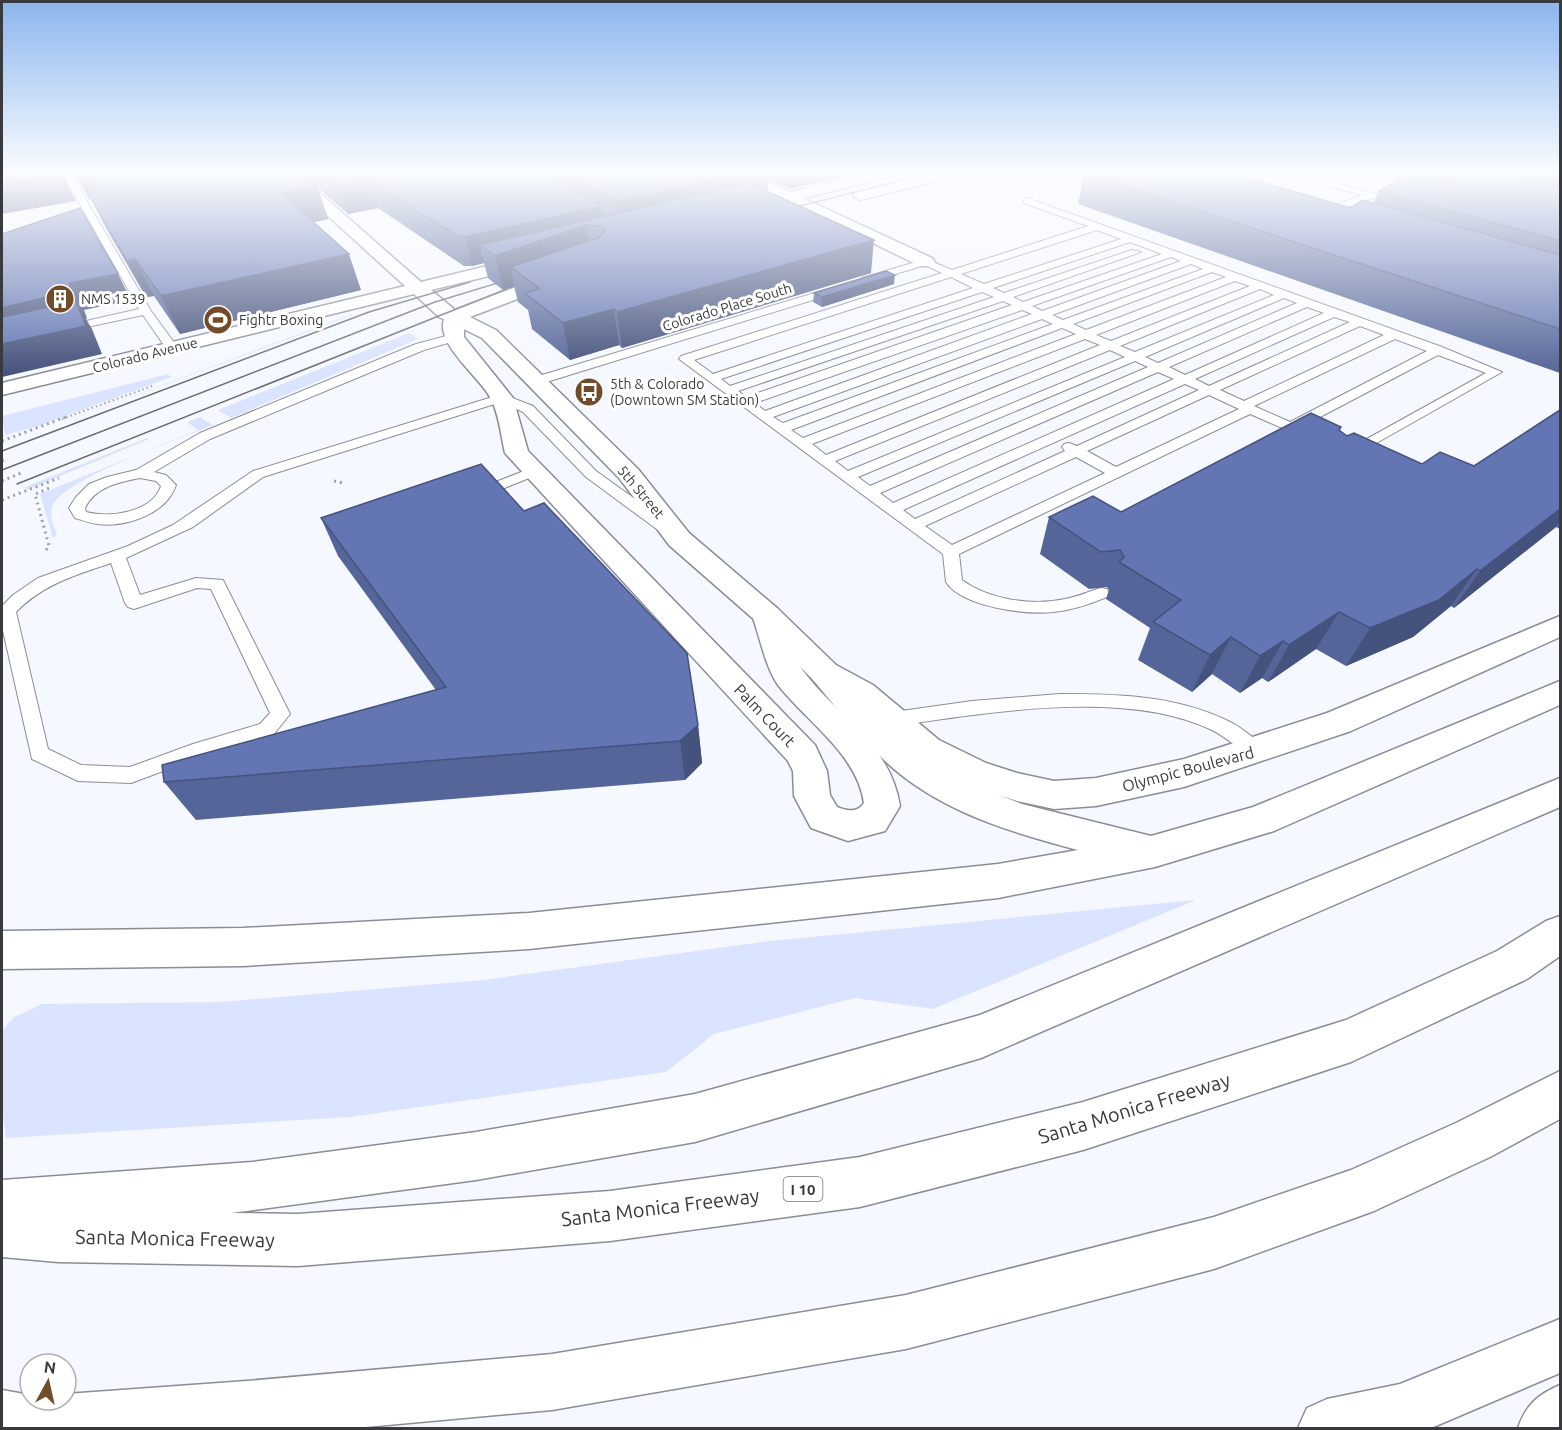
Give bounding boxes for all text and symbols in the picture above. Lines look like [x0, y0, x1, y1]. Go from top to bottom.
street label: Colorado Place South [660, 280, 794, 334]
building icon: NMS 1539 [44, 283, 76, 315]
place label: NMS 1539 [81, 291, 145, 307]
sports icon: Fightr Boxing [202, 304, 234, 336]
place label: Fightr Boxing [239, 312, 323, 328]
street label: Colorado Avenue [91, 334, 199, 376]
bus stop icon: 5th & Colorado (Downtown SM Station) [573, 376, 605, 408]
place label: 5th & Colorado (Downtown SM Station) [610, 376, 759, 408]
street label: 5th Street [614, 462, 668, 522]
street label: Palm Court [731, 680, 800, 751]
street label: Olympic Boulevard [1120, 743, 1256, 795]
street label: Santa Monica Freeway [1035, 1068, 1233, 1148]
road number: I 10 [784, 1177, 822, 1201]
street label: Santa Monica Freeway [560, 1183, 761, 1231]
street label: Santa Monica Freeway [75, 1225, 275, 1251]
north arrow [18, 1352, 78, 1412]
text: N [43, 1357, 57, 1377]

